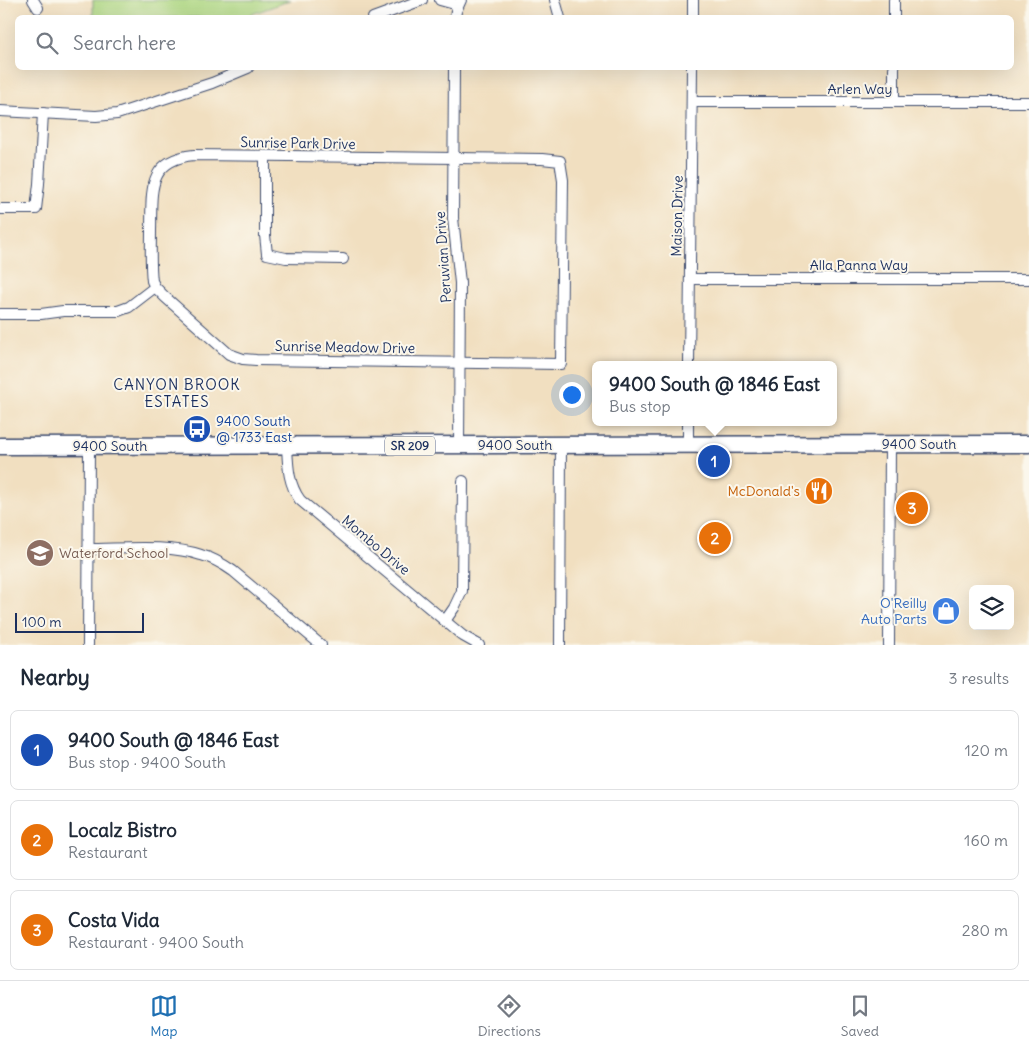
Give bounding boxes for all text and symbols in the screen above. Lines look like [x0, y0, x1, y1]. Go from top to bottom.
search box [15, 15, 1014, 70]
icon: search [33, 29, 61, 57]
text: Search here [73, 31, 176, 55]
street label: Arlen Way [828, 80, 892, 98]
street label: Sunrise Park Drive [240, 133, 356, 153]
street label: Maison Drive [667, 175, 687, 257]
street label: Peruvian Drive [431, 211, 455, 303]
street label: Alla Panna Way [810, 256, 908, 274]
street label: Sunrise Meadow Drive [275, 337, 415, 357]
popup [592, 361, 837, 426]
text: 9400 South @ 1846 East [609, 372, 820, 396]
district label: CANYON BROOK ESTATES [113, 375, 241, 411]
your location [559, 382, 585, 408]
text: Bus stop [609, 396, 671, 416]
place label: 9400 South @ 1733 East [216, 412, 292, 446]
bus stop icon: 9400 South @ 1733 East [182, 414, 212, 444]
street label: 9400 South [882, 435, 956, 453]
road number: SR 209 [385, 436, 435, 456]
street label: 9400 South [478, 436, 552, 454]
street label: 9400 South [73, 437, 147, 455]
pin: 1 [698, 442, 730, 480]
restaurant icon: McDonald's [804, 476, 834, 506]
place label: McDonald's [727, 482, 800, 500]
pin: 3 [896, 489, 928, 527]
street label: Mombo Drive [338, 511, 414, 579]
pin: 2 [699, 519, 731, 557]
school or university icon: Waterford School [25, 538, 55, 568]
place label: Waterford School [59, 544, 168, 562]
map controls [969, 585, 1014, 630]
button: layers [969, 585, 1014, 630]
place label: O'Reilly Auto Parts [861, 594, 927, 628]
shop icon: O'Reilly Auto Parts [931, 596, 961, 626]
scale bar [15, 610, 144, 633]
text: 100 m [22, 613, 62, 631]
text: Nearby [20, 664, 90, 691]
text: 3 results [949, 668, 1009, 688]
text: 9400 South @ 1846 East [68, 728, 279, 752]
text: 1 [34, 740, 40, 760]
text: 120 m [965, 740, 1008, 760]
text: Bus stop · 9400 South [68, 752, 226, 772]
text: Localz Bistro [68, 818, 177, 842]
text: 2 [33, 830, 41, 850]
text: 160 m [964, 830, 1008, 850]
text: Restaurant [68, 842, 148, 862]
text: Costa Vida [68, 908, 160, 932]
text: 3 [32, 920, 42, 940]
text: 280 m [962, 920, 1008, 940]
text: Restaurant · 9400 South [68, 932, 244, 952]
tab: Map [150, 992, 178, 1040]
tab: Directions [478, 992, 541, 1040]
tab: Saved [841, 992, 879, 1040]

